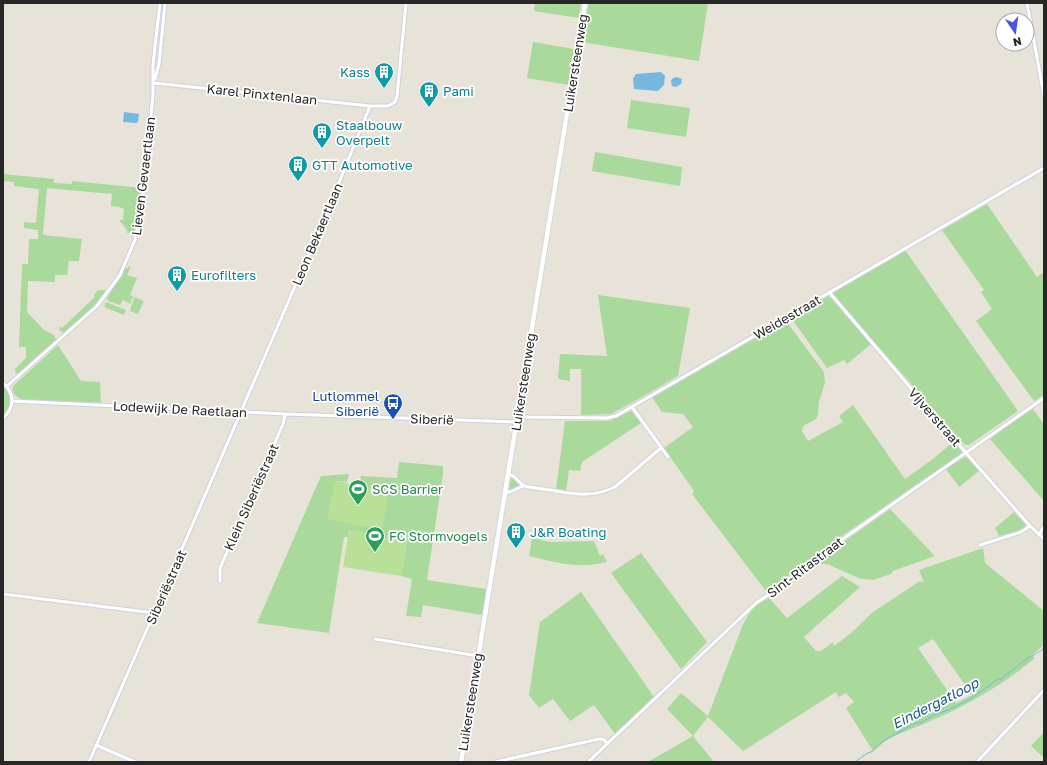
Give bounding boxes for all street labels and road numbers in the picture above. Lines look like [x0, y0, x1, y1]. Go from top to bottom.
street label: Luikersteenweg [559, 13, 591, 113]
street label: Karel Pinxtenlaan [206, 80, 318, 108]
street label: Lieven Gevaertlaan [128, 116, 158, 236]
street label: Leon Bekaertlaan [288, 180, 346, 288]
street label: Weidestraat [750, 291, 824, 343]
street label: Luikersteenweg [507, 332, 539, 432]
street label: Vijverstraat [905, 385, 965, 449]
street label: Lodewijk De Raetlaan [113, 398, 247, 420]
street label: Siberië [410, 410, 454, 428]
street label: Klein Siberiëstraat [220, 441, 282, 553]
street label: Sint-Ritastraat [764, 533, 846, 601]
street label: Siberiëstraat [142, 547, 190, 627]
street label: Luikersteenweg [454, 652, 486, 752]

